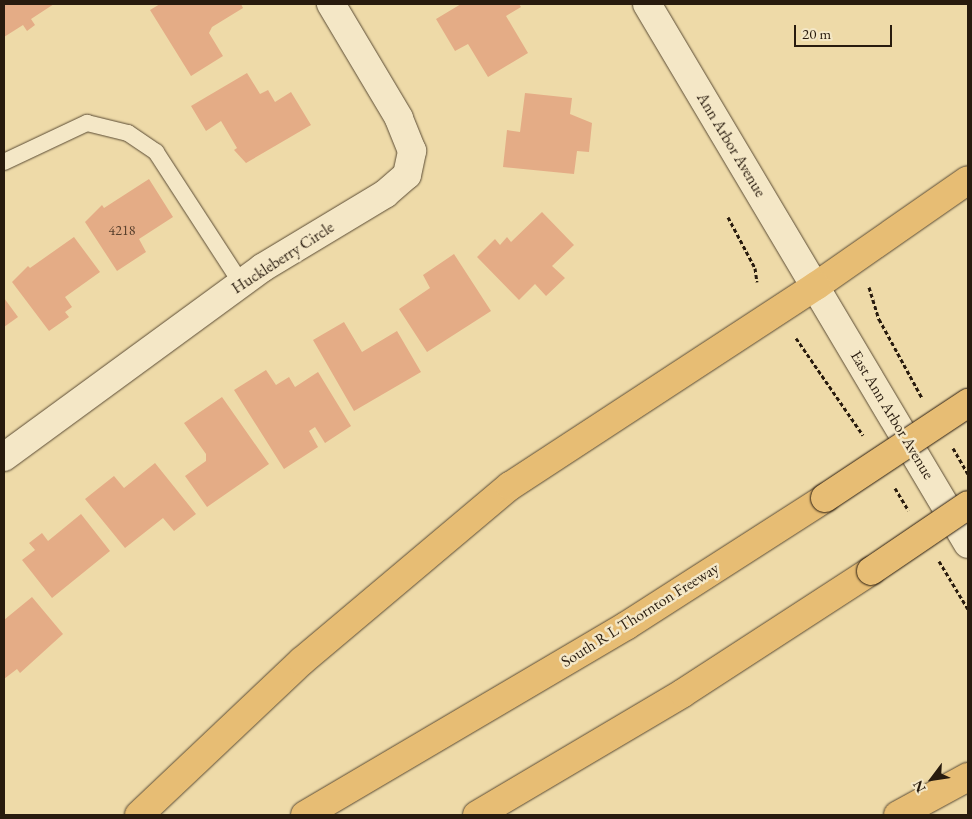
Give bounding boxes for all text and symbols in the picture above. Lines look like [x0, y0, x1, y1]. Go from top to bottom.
scale bar [797, 15, 894, 47]
text: 20 m [802, 24, 831, 43]
street label: Ann Arbor Avenue [692, 89, 770, 201]
street label: Huckleberry Circle [228, 218, 338, 298]
house number: 4218 [109, 222, 135, 238]
street label: East Ann Arbor Avenue [846, 347, 938, 483]
street label: South R L Thornton Freeway [558, 559, 722, 671]
north arrow [907, 754, 957, 804]
text: N [909, 777, 930, 796]

